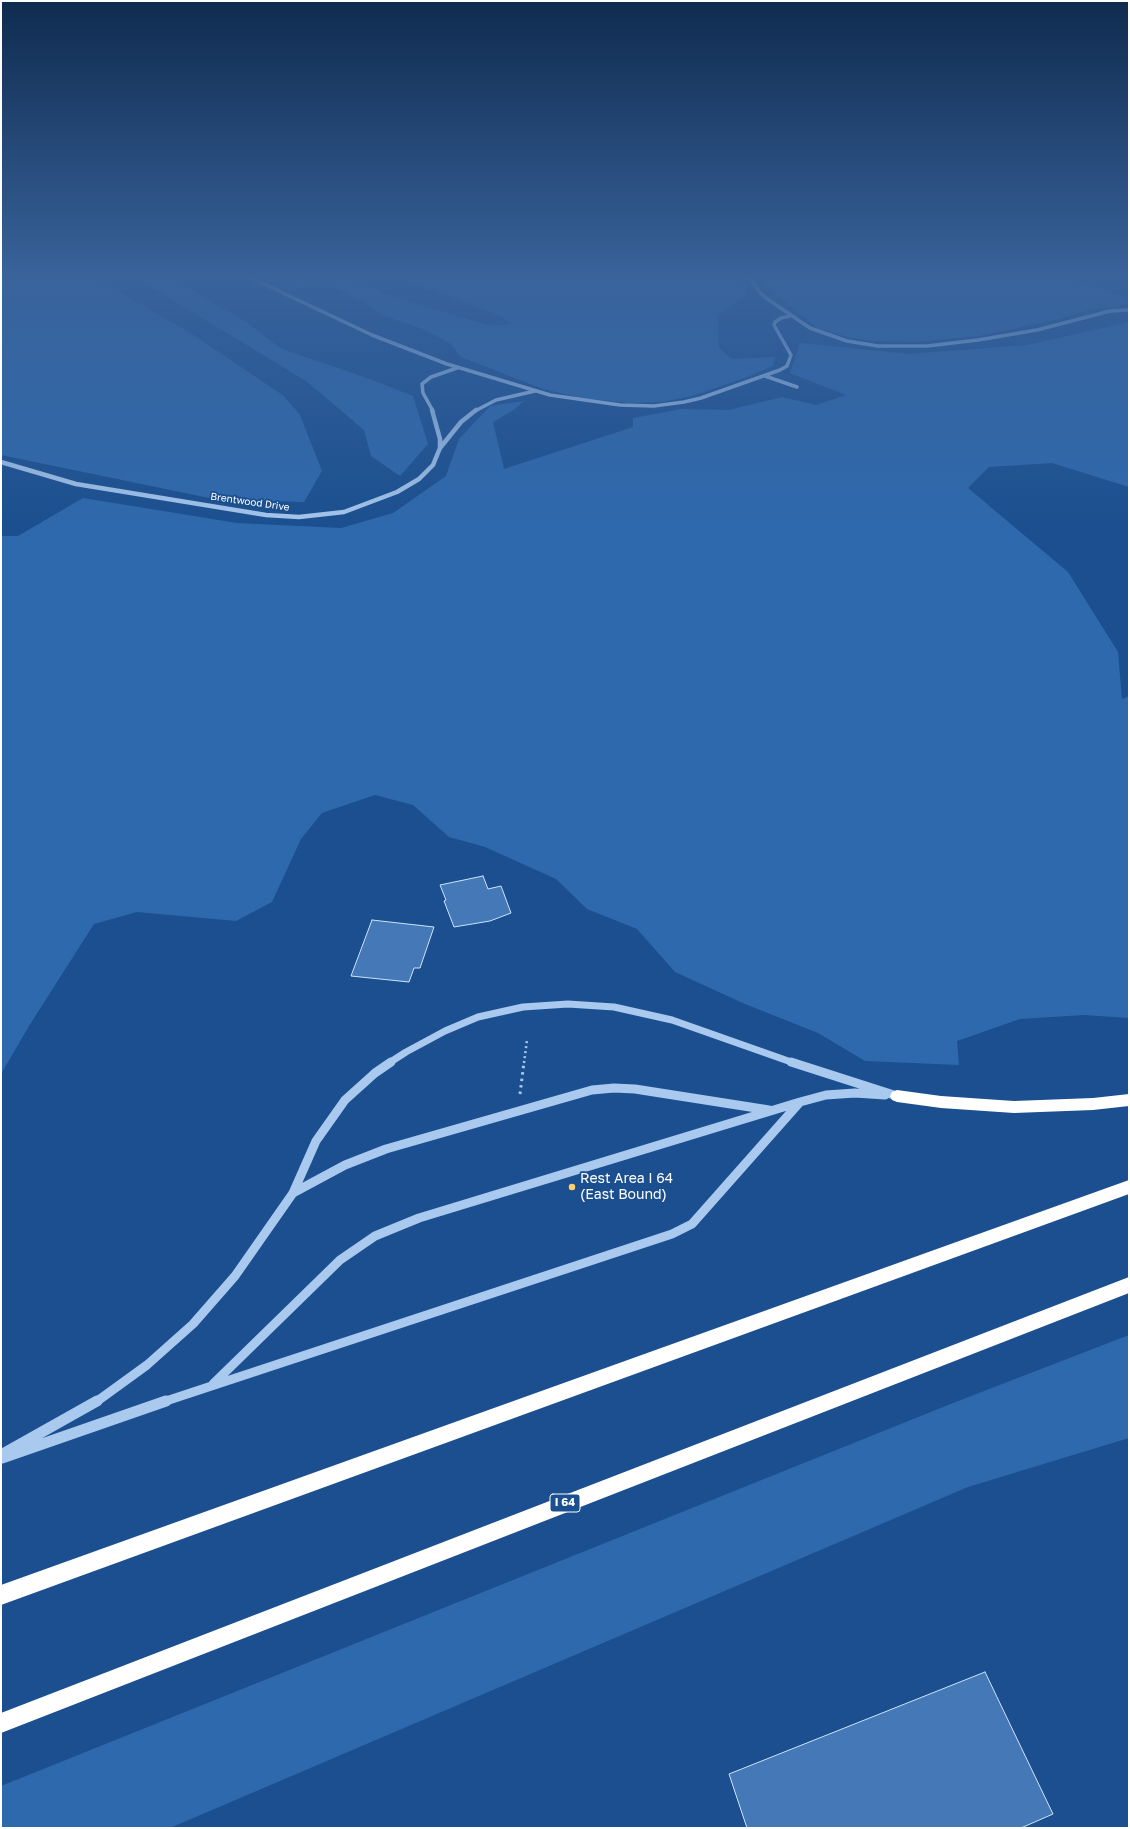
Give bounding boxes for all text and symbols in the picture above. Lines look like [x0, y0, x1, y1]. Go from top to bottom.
street label: Brentwood Drive [210, 490, 290, 514]
place label: Rest Area I 64 (East Bound) [580, 1171, 673, 1204]
marker: Rest Area I 64 (East Bound) [567, 1182, 577, 1192]
road number: I 64 [550, 1494, 580, 1512]

